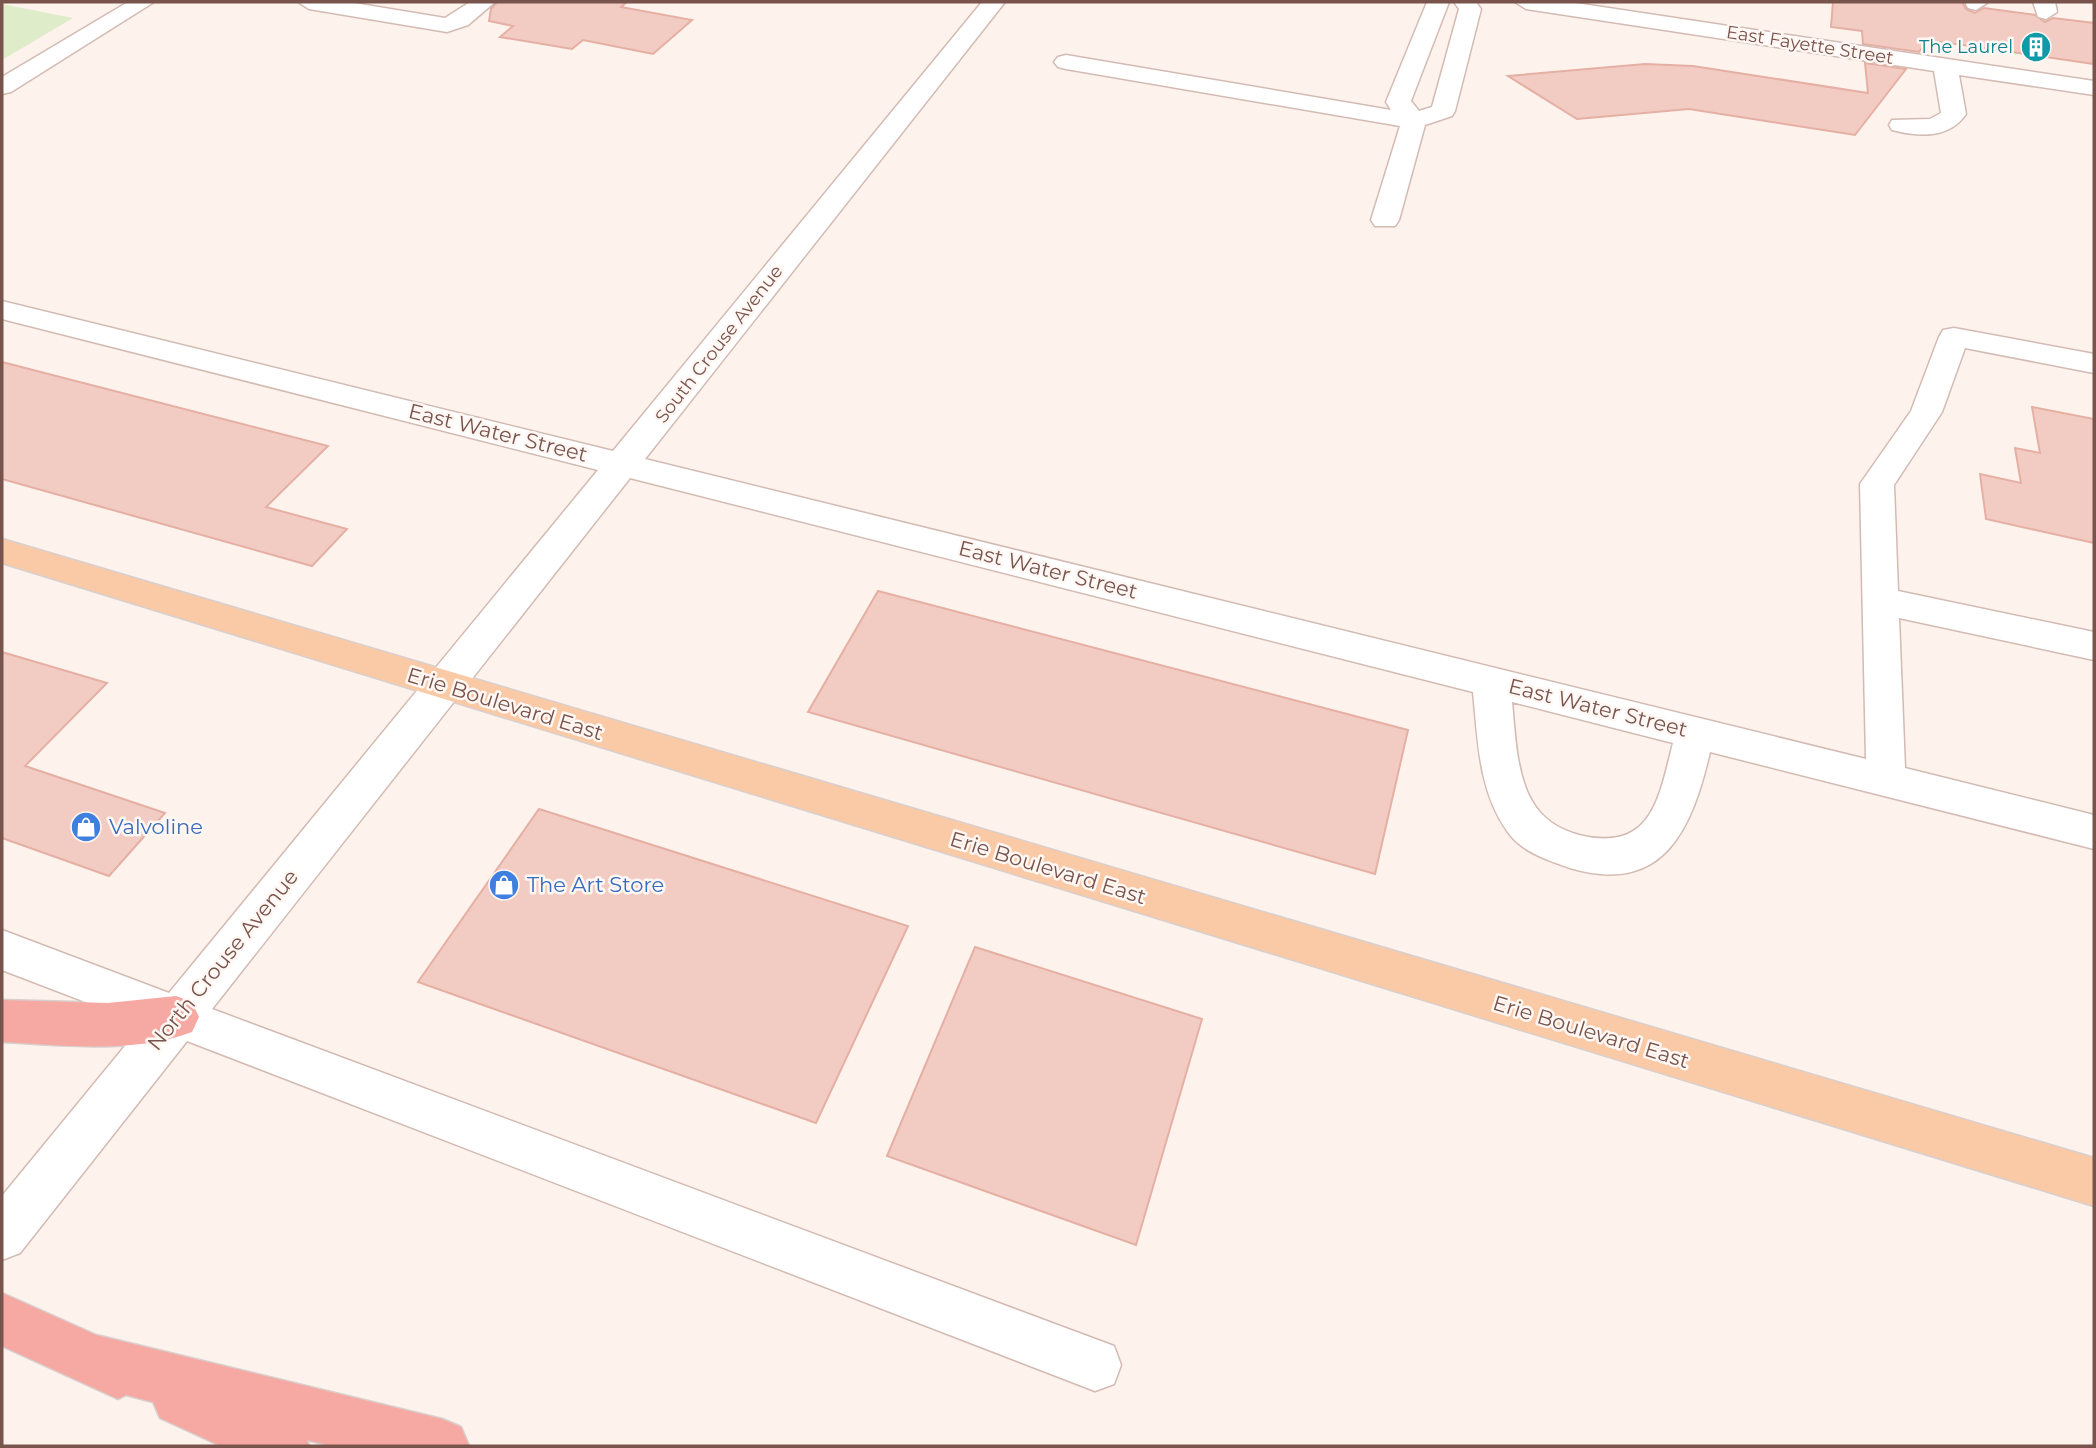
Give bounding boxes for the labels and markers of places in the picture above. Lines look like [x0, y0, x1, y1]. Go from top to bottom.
building icon: The Laurel [2019, 30, 2053, 64]
place label: The Laurel [1919, 36, 2013, 58]
shop icon: Valvoline [69, 810, 103, 844]
place label: Valvoline [109, 814, 203, 839]
shop icon: The Art Store [487, 868, 521, 902]
place label: The Art Store [527, 872, 664, 897]

